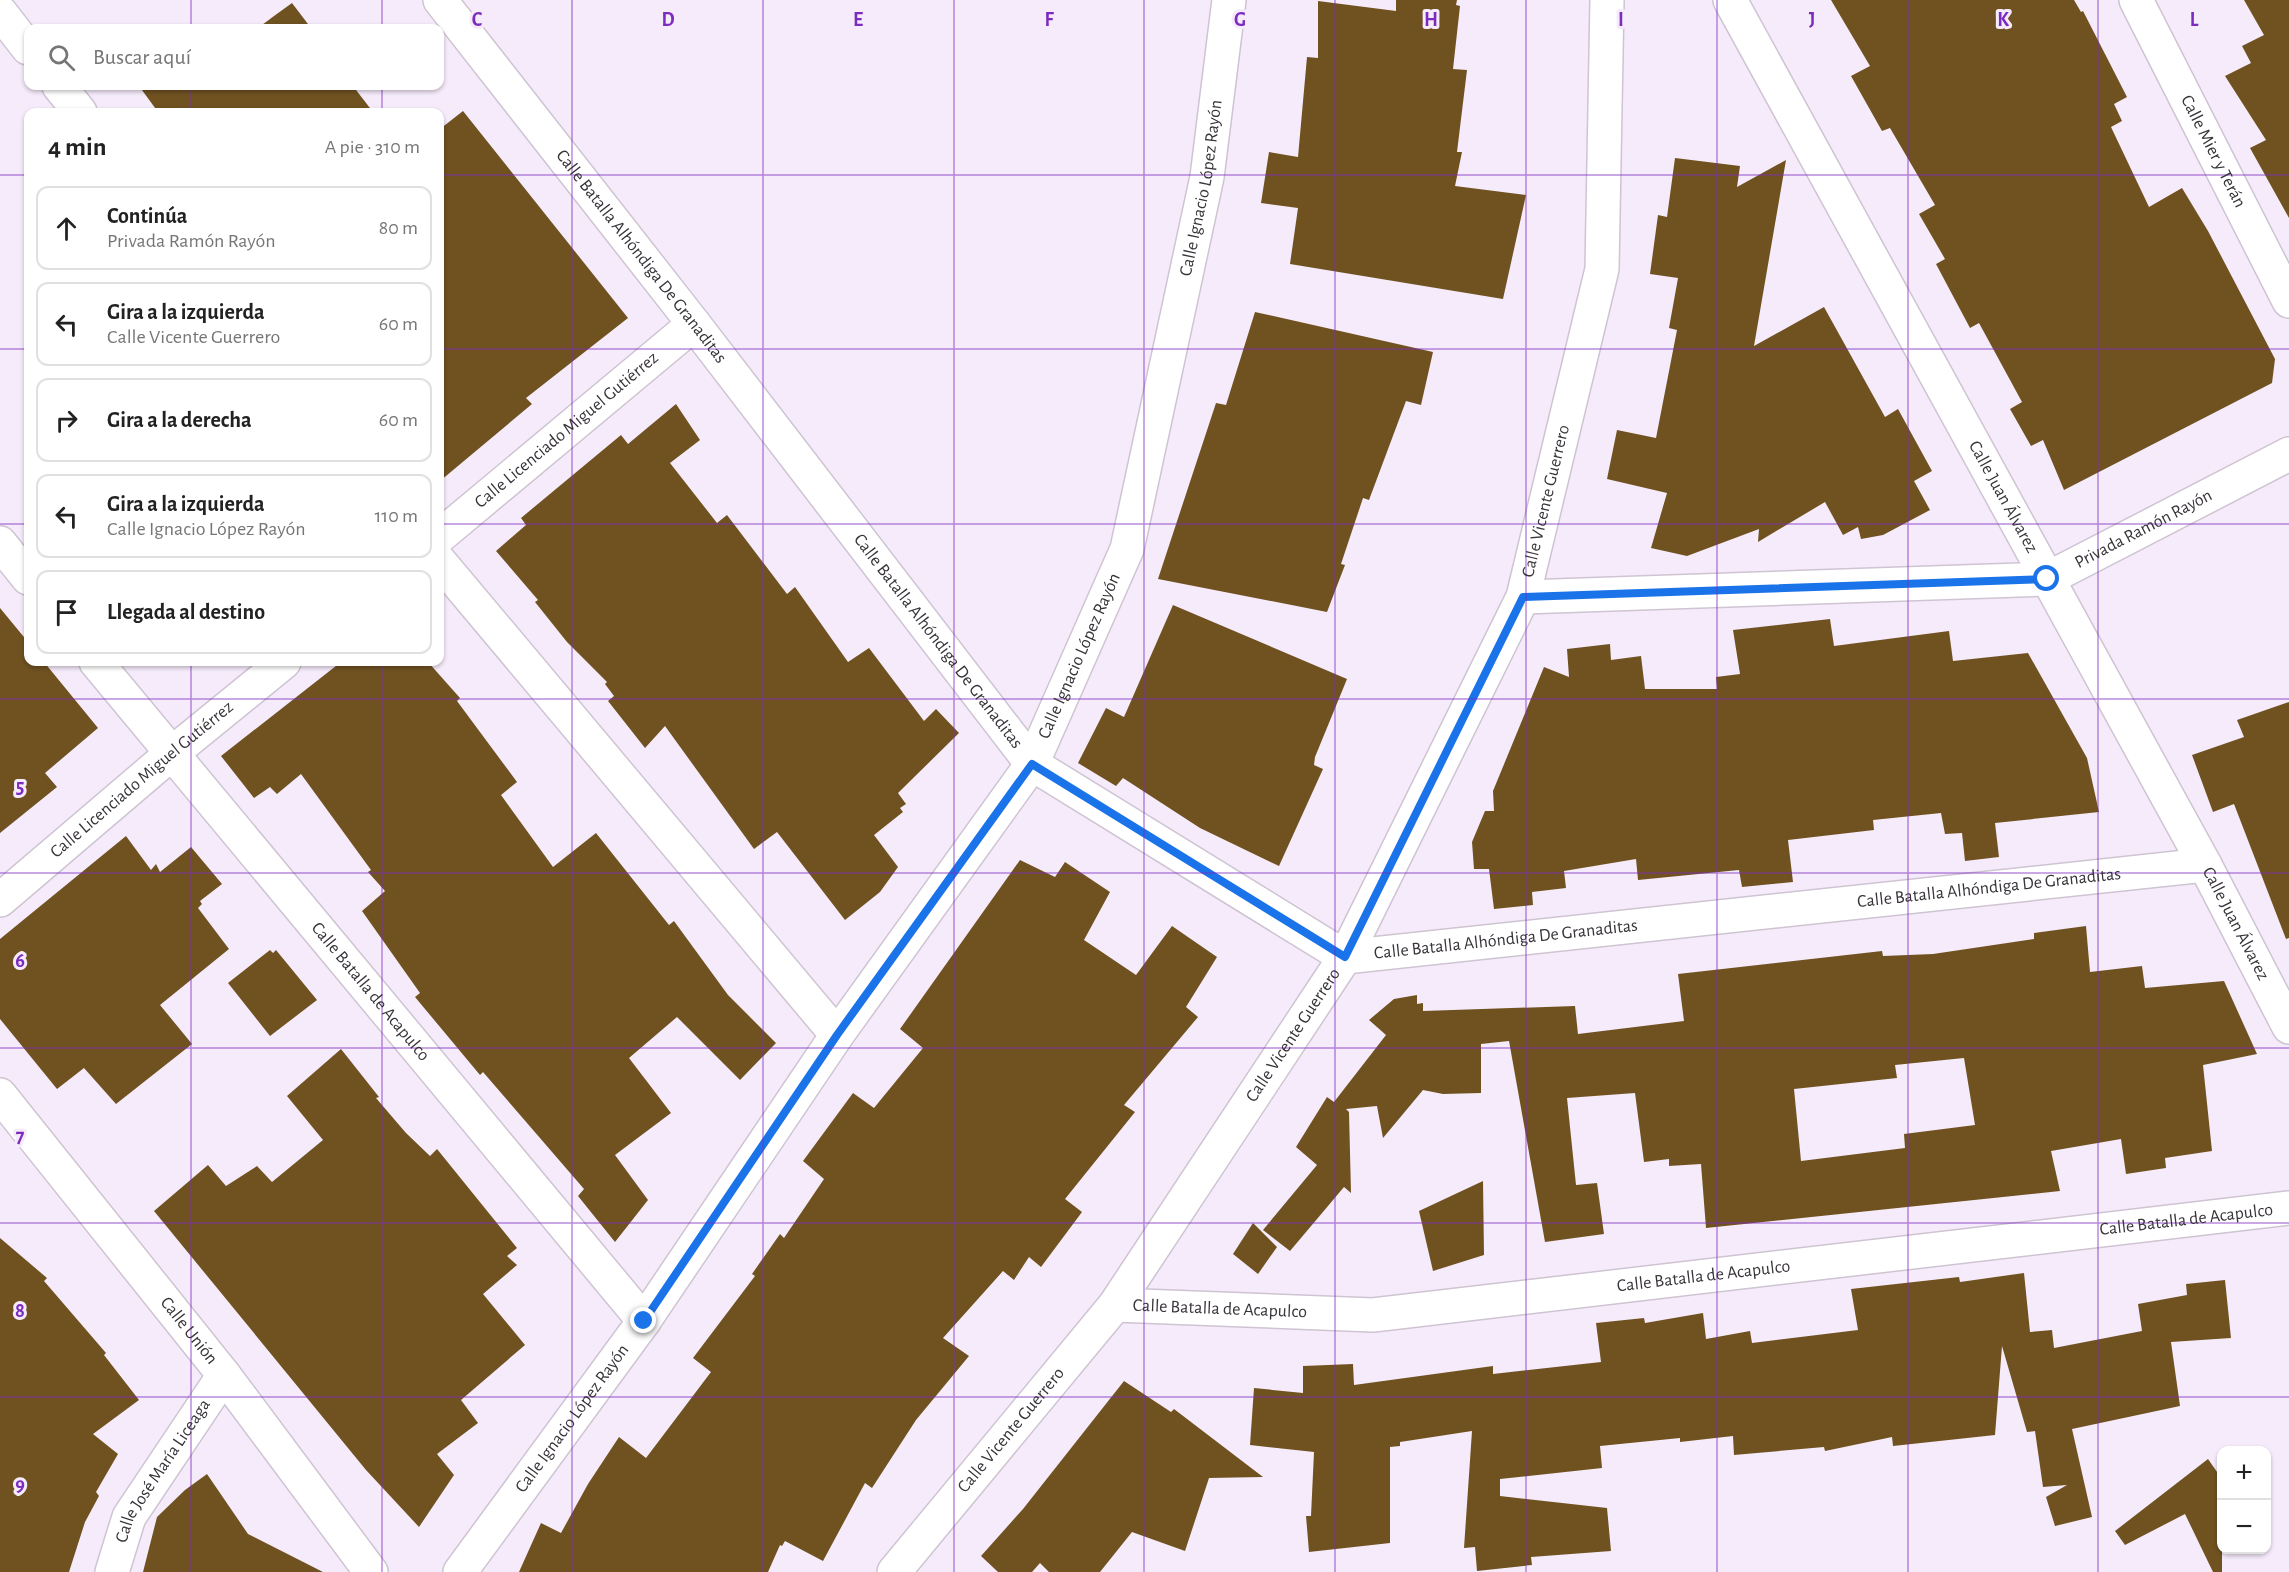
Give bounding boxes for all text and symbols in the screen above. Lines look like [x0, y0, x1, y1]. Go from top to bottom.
text: C [472, 10, 483, 30]
text: D [661, 10, 675, 30]
text: E [853, 10, 863, 30]
text: F [1044, 10, 1054, 30]
text: G [1234, 10, 1246, 30]
text: H [1424, 10, 1438, 30]
text: I [1618, 10, 1624, 30]
text: J [1809, 10, 1815, 30]
text: K [1997, 10, 2009, 30]
text: L [2190, 10, 2199, 30]
search box [24, 24, 444, 90]
icon: search [45, 41, 78, 74]
text: Buscar aquí [93, 46, 191, 68]
street label: Calle Mier y Terán [2177, 93, 2249, 211]
street label: Calle Ignacio López Rayón [1177, 99, 1226, 278]
text: 4 min [48, 134, 107, 160]
text: A pie · 310 m [325, 137, 420, 157]
street label: Calle Batalla Alhóndiga De Granaditas [552, 147, 730, 367]
text: Continúa [107, 205, 187, 227]
icon: ahead [50, 212, 83, 245]
text: 80 m [379, 218, 418, 238]
text: Privada Ramón Rayón [107, 231, 276, 251]
text: Gira a la izquierda [107, 301, 265, 323]
icon: left [50, 308, 83, 341]
text: 60 m [379, 314, 418, 334]
text: Calle Vicente Guerrero [107, 327, 280, 347]
street label: Calle Licenciado Miguel Gutiérrez [472, 349, 662, 512]
icon: right [50, 404, 83, 437]
text: Gira a la derecha [107, 409, 252, 431]
text: 60 m [379, 410, 418, 430]
street label: Calle Vicente Guerrero [1519, 423, 1573, 579]
street label: Calle Juan Álvarez [1965, 438, 2041, 556]
street label: Privada Ramón Rayón [2072, 486, 2215, 572]
text: Gira a la izquierda [107, 493, 265, 515]
icon: left [50, 500, 83, 533]
text: 110 m [374, 506, 418, 526]
text: Calle Ignacio López Rayón [107, 519, 306, 539]
street label: Calle Batalla Alhóndiga De Granaditas [850, 531, 1026, 752]
route start [2033, 565, 2059, 591]
street label: Calle Ignacio López Rayón [1035, 571, 1124, 742]
icon: arrive [50, 596, 83, 629]
text: Llegada al destino [107, 601, 265, 623]
street label: Calle Licenciado Miguel Gutiérrez [47, 698, 237, 862]
text: 5 [16, 777, 24, 797]
street label: Calle Juan Álvarez [2199, 864, 2272, 983]
street label: Calle Batalla Alhóndiga De Granaditas [1856, 865, 2122, 911]
street label: Calle Batalla Alhóndiga De Granaditas [1373, 917, 1639, 963]
street label: Calle Batalla de Acapulco [308, 919, 433, 1065]
text: 6 [15, 951, 25, 971]
street label: Calle Vicente Guerrero [1243, 965, 1344, 1105]
text: 7 [16, 1126, 25, 1146]
street label: Calle Batalla de Acapulco [2099, 1201, 2274, 1239]
street label: Calle Batalla de Acapulco [1616, 1257, 1791, 1295]
street label: Calle Unión [157, 1294, 221, 1368]
street label: Calle Batalla de Acapulco [1132, 1297, 1308, 1321]
text: 8 [15, 1301, 25, 1321]
route end [630, 1307, 656, 1333]
street label: Calle Ignacio López Rayón [512, 1341, 632, 1496]
street label: Calle Vicente Guerrero [955, 1364, 1068, 1496]
street label: Calle José María Liceaga [113, 1396, 214, 1545]
map controls [2217, 1446, 2271, 1554]
button: + [2217, 1446, 2271, 1500]
text: 9 [15, 1475, 25, 1495]
button: − [2217, 1500, 2271, 1554]

